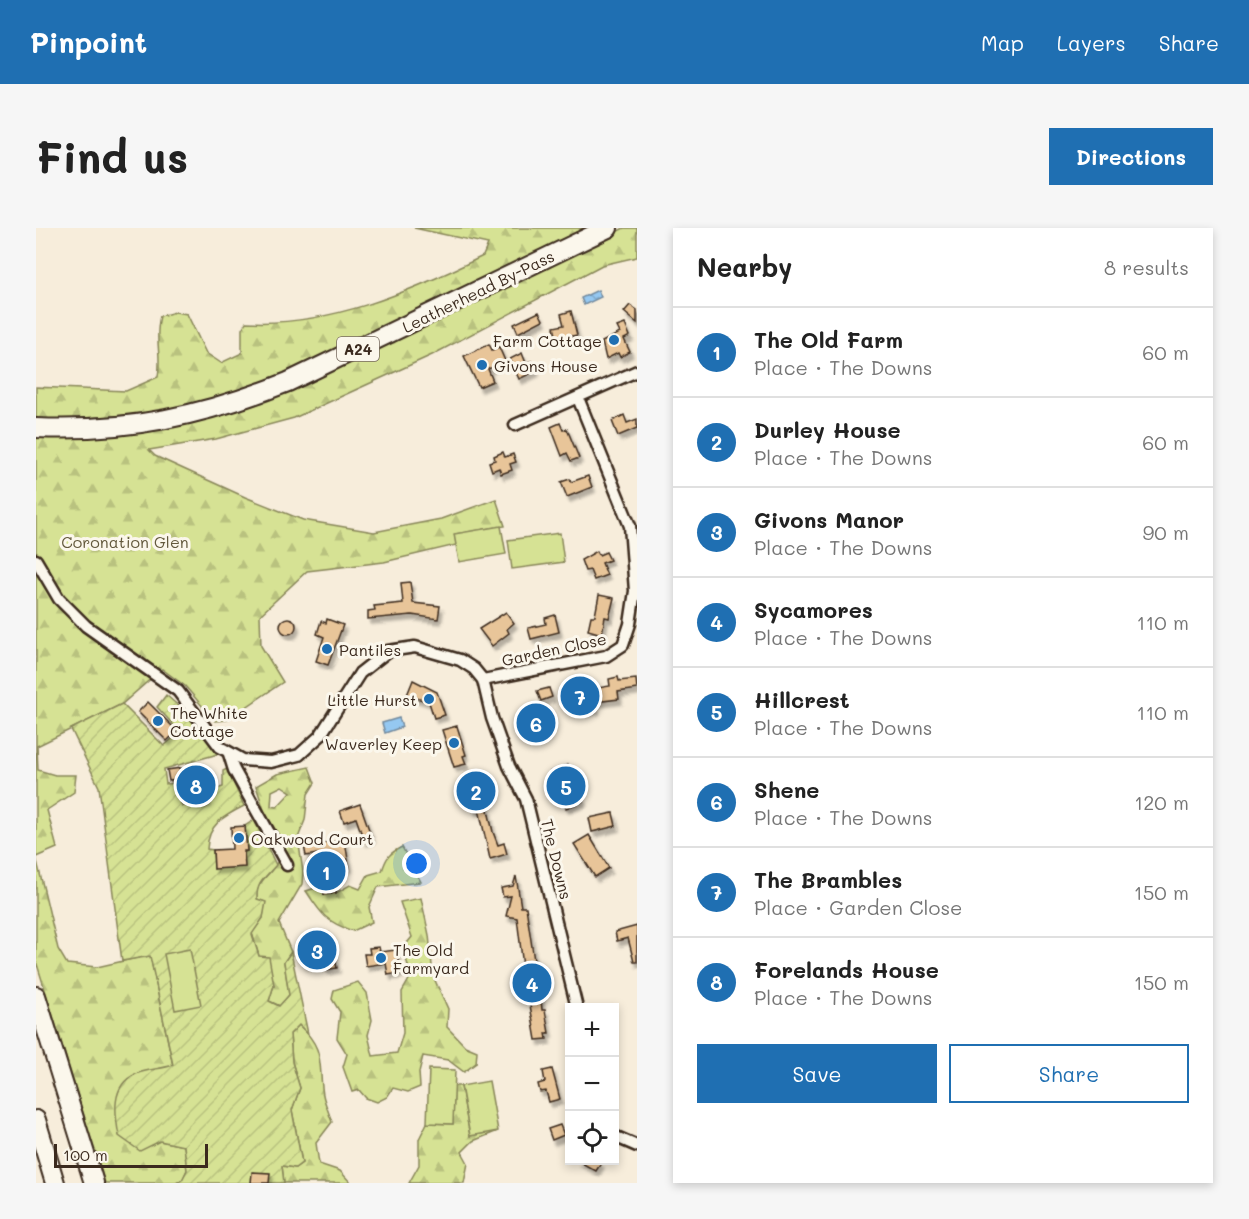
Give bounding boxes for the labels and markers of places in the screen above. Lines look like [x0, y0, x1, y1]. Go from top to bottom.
place label: Farm Cottage [493, 330, 602, 351]
marker: Farm Cottage [607, 333, 621, 347]
place label: Givons House [494, 355, 598, 376]
marker: Givons House [475, 358, 489, 372]
place label: Pantiles [339, 639, 401, 660]
marker: Pantiles [320, 642, 334, 656]
pin: 7 [560, 674, 600, 718]
place label: Little Hurst [328, 689, 417, 710]
marker: Little Hurst [422, 692, 436, 706]
pin: 6 [516, 700, 556, 746]
place label: The White Cottage [170, 702, 248, 741]
marker: The White Cottage [151, 714, 165, 728]
place label: Waverley Keep [325, 733, 442, 754]
marker: Waverley Keep [447, 736, 461, 750]
pin: 8 [176, 762, 216, 808]
pin: 5 [546, 764, 586, 808]
pin: 2 [456, 768, 496, 814]
place label: Oakwood Court [251, 828, 374, 849]
marker: Oakwood Court [232, 831, 246, 845]
pin: 1 [306, 848, 346, 894]
pin: 3 [298, 928, 336, 972]
place label: The Old Farmyard [393, 939, 469, 978]
marker: The Old Farmyard [374, 951, 388, 965]
pin: 4 [512, 960, 552, 1005]

